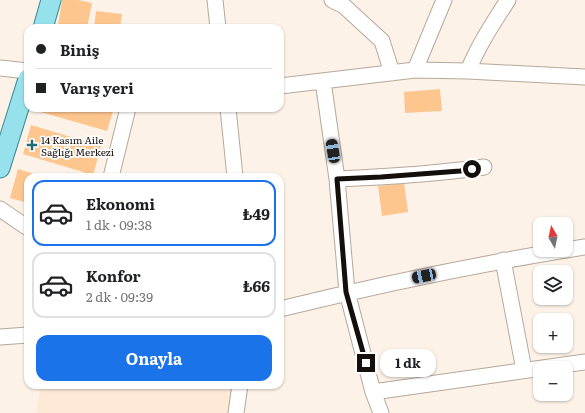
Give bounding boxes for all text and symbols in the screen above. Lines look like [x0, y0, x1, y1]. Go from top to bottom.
text: Biniş [60, 38, 99, 61]
text: Varış yeri [60, 76, 134, 99]
place label: 14 Kasım Aile Sağlığı Merkezi [41, 132, 115, 159]
car [325, 138, 341, 164]
marker: 14 Kasım Aile Sağlığı Merkezi [26, 139, 38, 151]
route start [463, 160, 481, 178]
text: Ekonomi [86, 192, 155, 215]
icon: car [38, 195, 74, 231]
text: ₺49 [243, 202, 270, 225]
text: 1 dk · 09:38 [86, 215, 152, 234]
north arrow [533, 217, 573, 257]
map controls [533, 217, 573, 401]
text: Konfor [86, 264, 141, 287]
button: layers [533, 265, 573, 305]
icon: car [38, 267, 74, 303]
car [411, 268, 437, 284]
text: ₺66 [243, 274, 270, 297]
text: 2 dk · 09:39 [86, 287, 153, 306]
button: + [533, 313, 573, 353]
button: Onayla [36, 335, 272, 381]
callout: 1 dk [380, 349, 436, 377]
text: 1 dk [395, 353, 421, 372]
route end [357, 354, 375, 372]
button: − [533, 361, 573, 401]

